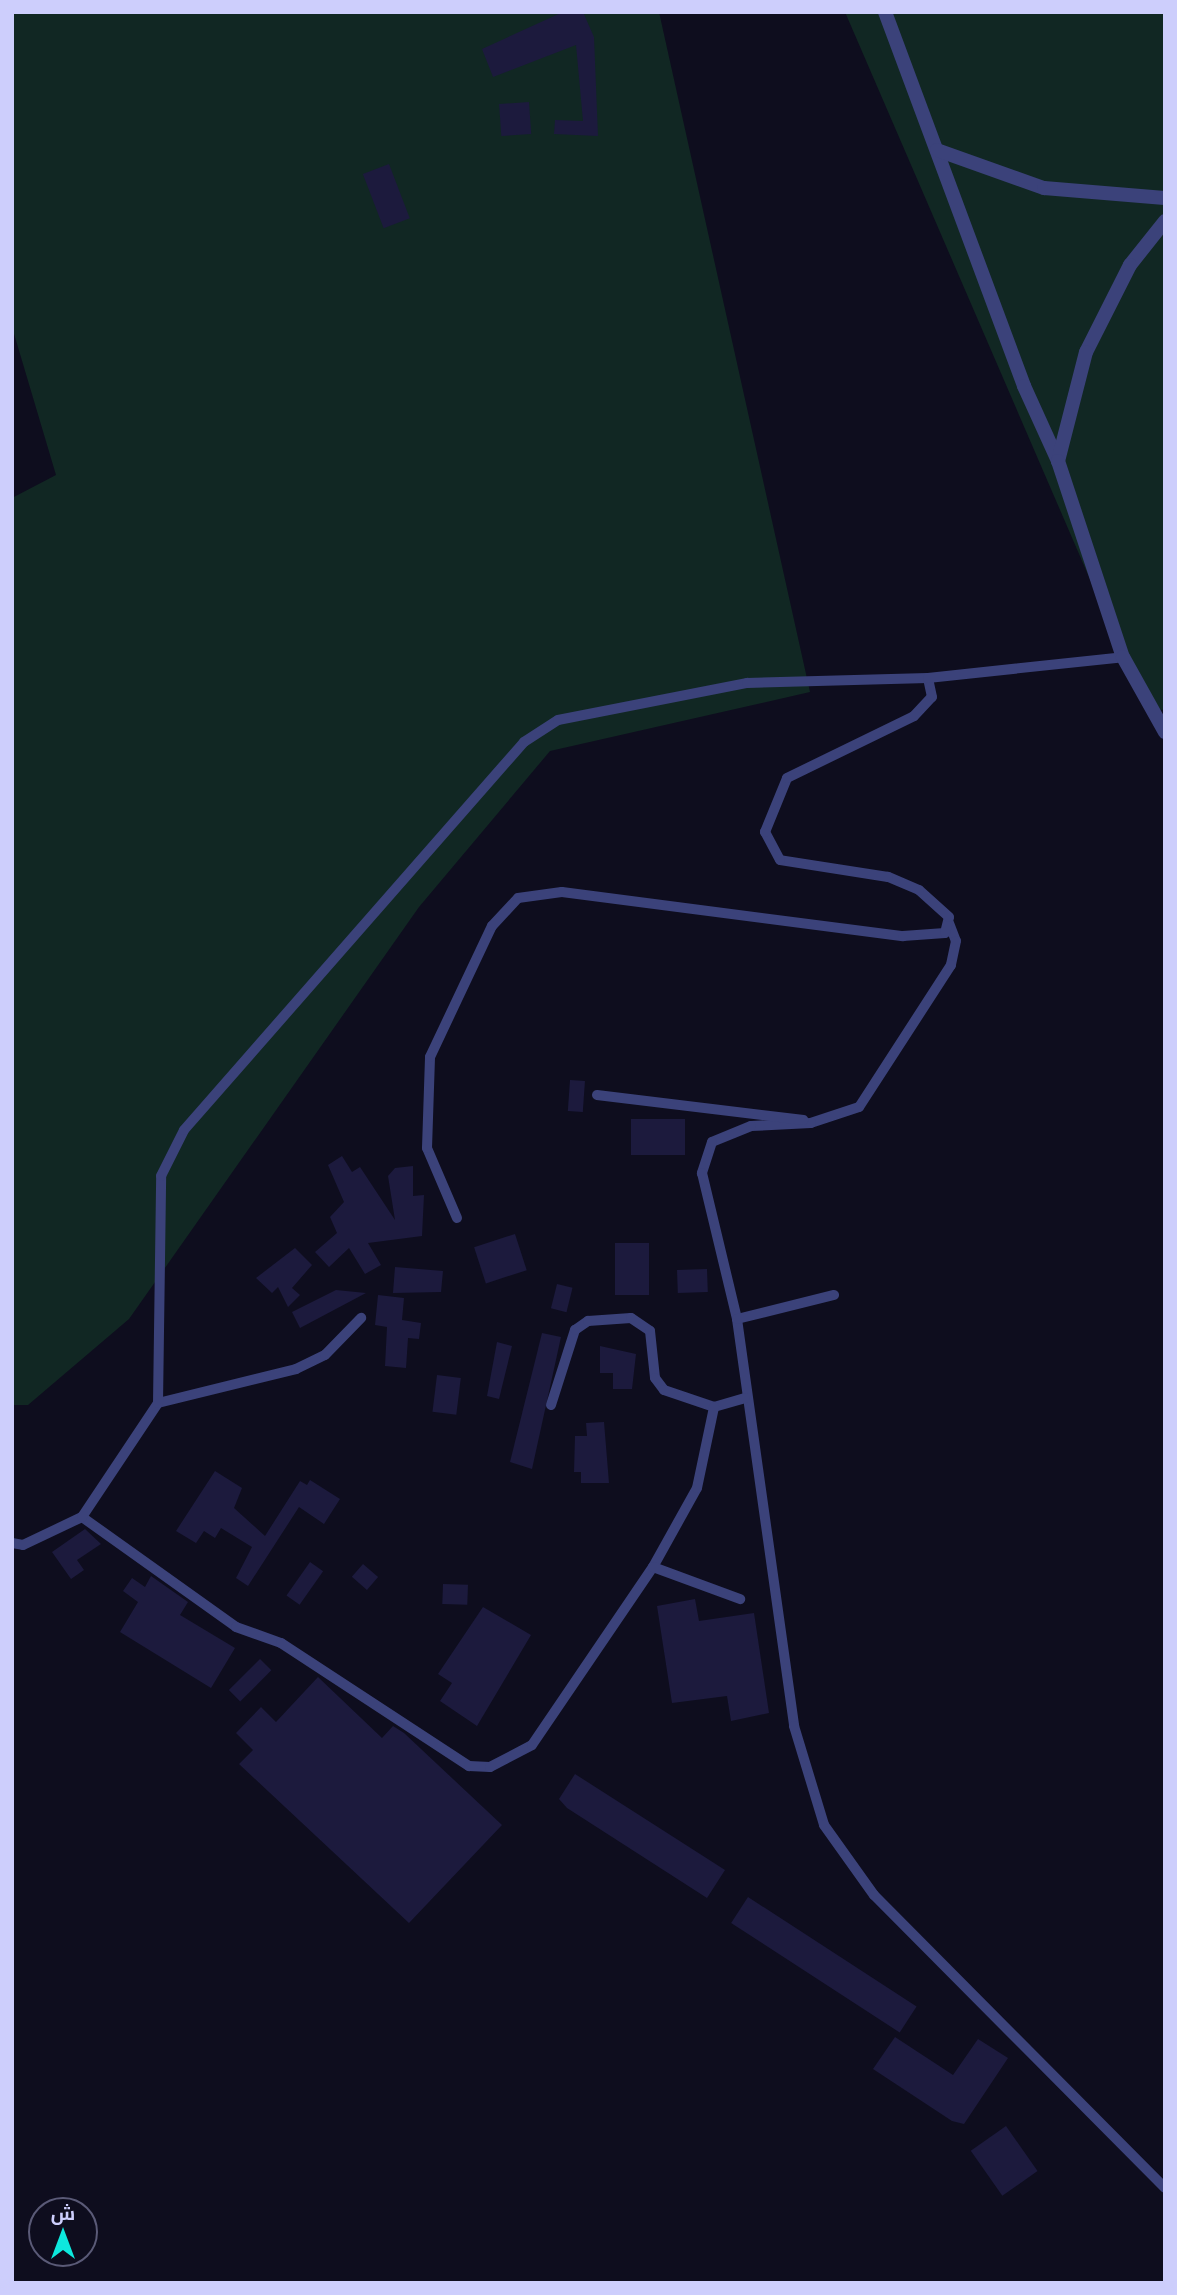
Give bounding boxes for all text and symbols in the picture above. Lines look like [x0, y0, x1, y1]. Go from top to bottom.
north arrow [28, 2197, 98, 2267]
text: ش [51, 2201, 75, 2225]

